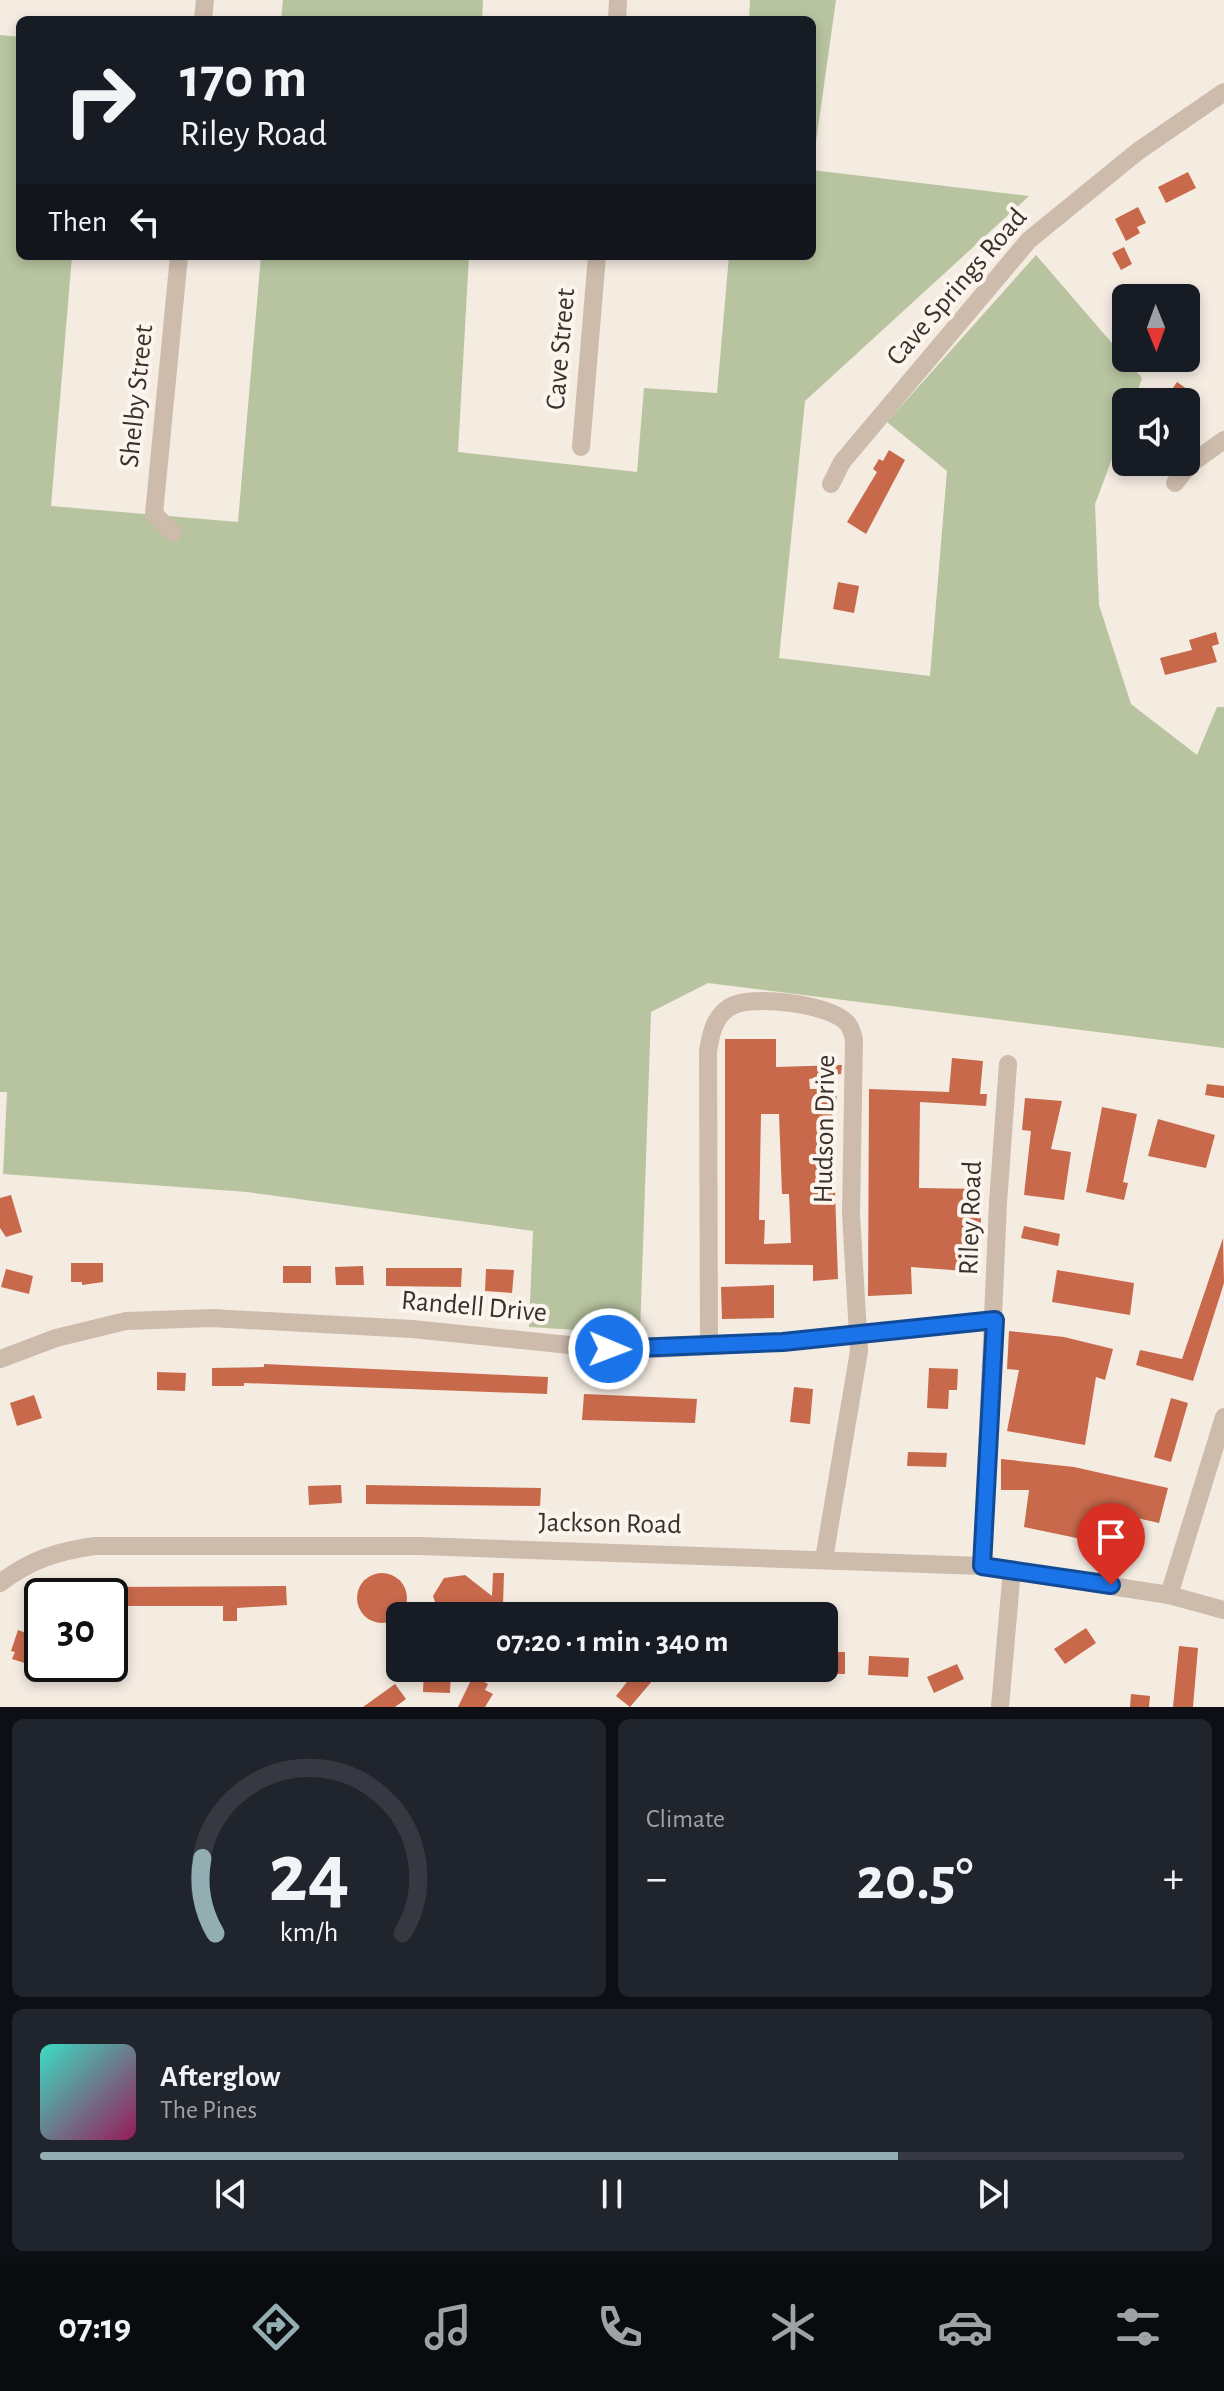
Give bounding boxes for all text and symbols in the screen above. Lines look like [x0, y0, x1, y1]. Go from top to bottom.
icon: right [48, 48, 152, 152]
text: 170 m [180, 51, 307, 107]
text: Riley Road [180, 116, 327, 152]
icon: left [123, 200, 167, 244]
street label: Cave Springs Road [882, 203, 1032, 371]
text: Then [48, 207, 107, 237]
north arrow [1112, 284, 1200, 372]
map controls [1112, 284, 1200, 476]
street label: Cave Street [542, 287, 580, 411]
street label: Shelby Street [116, 323, 158, 469]
button: sound [1112, 388, 1200, 476]
street label: Hudson Drive [810, 1054, 840, 1204]
street label: Riley Road [955, 1160, 987, 1276]
street label: Randell Drive [400, 1287, 548, 1327]
position arrow [567, 1307, 651, 1391]
pin [1077, 1503, 1145, 1585]
street label: Jackson Road [538, 1509, 682, 1539]
icon: arrive [1089, 1515, 1133, 1559]
speed limit sign: 30 [24, 1578, 128, 1682]
text: 07:20 · 1 min · 340 m [496, 1627, 728, 1657]
text: Climate [646, 1806, 725, 1832]
text: 24 [268, 1833, 350, 1917]
text: 20.5° [857, 1850, 973, 1910]
text: − [646, 1857, 667, 1901]
text: + [1163, 1857, 1184, 1901]
text: km/h [280, 1918, 338, 1947]
text: Afterglow [160, 2062, 281, 2092]
text: The Pines [160, 2097, 257, 2123]
icon: previous [209, 2172, 253, 2216]
icon: pause [590, 2172, 634, 2216]
icon: next [971, 2172, 1015, 2216]
icon: directions [248, 2299, 304, 2355]
icon: music [420, 2299, 476, 2355]
icon: phone [592, 2299, 648, 2355]
icon: climate [765, 2299, 821, 2355]
icon: car [937, 2299, 993, 2355]
icon: filters [1110, 2299, 1166, 2355]
text: 07:19 [58, 2309, 131, 2345]

